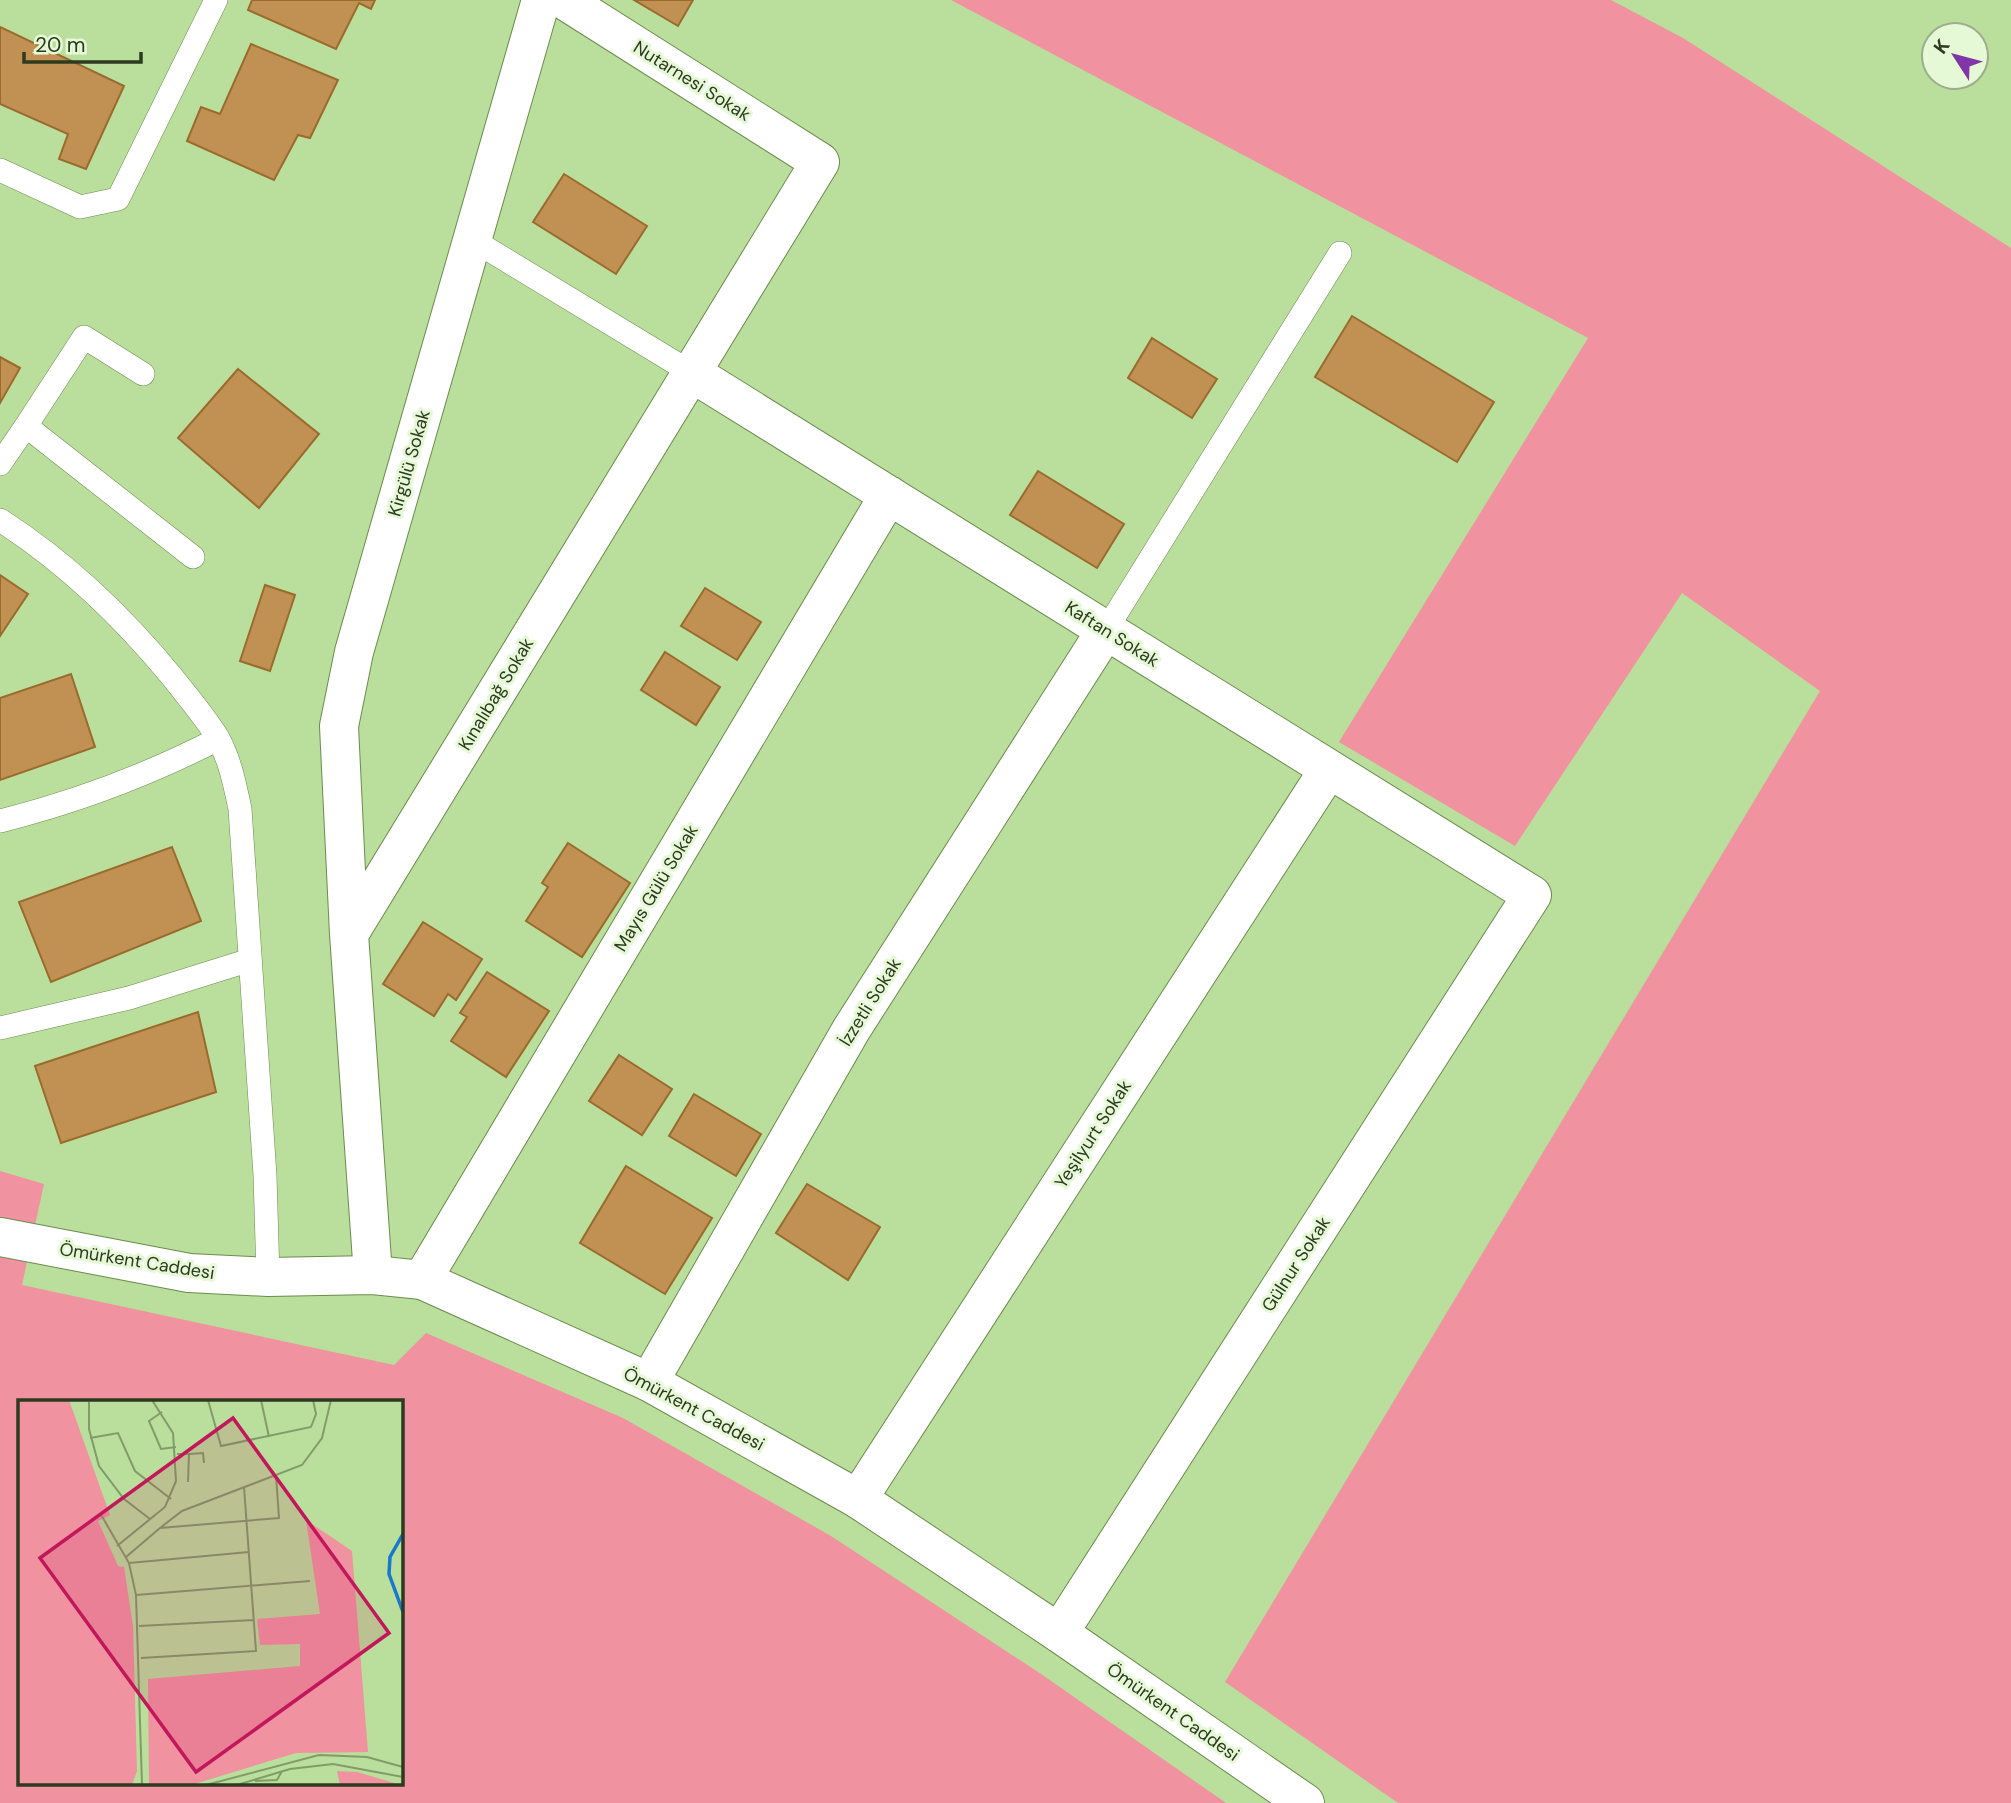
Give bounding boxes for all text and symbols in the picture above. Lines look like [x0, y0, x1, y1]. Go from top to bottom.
scale bar [24, 21, 142, 65]
north arrow [1920, 21, 1990, 91]
text: 20 m [35, 31, 86, 59]
text: K [1928, 34, 1955, 59]
street label: Nutarnesi Sokak [629, 35, 755, 127]
street label: Kirgülü Sokak [382, 407, 436, 519]
street label: Kaftan Sokak [1060, 595, 1164, 673]
street label: Kınalıbağ Sokak [453, 633, 539, 755]
street label: Mayıs Gülü Sokak [608, 820, 704, 956]
street label: İzzetli Sokak [833, 953, 907, 1051]
street label: Yeşilyurt Sokak [1049, 1075, 1137, 1193]
street label: Gülnur Sokak [1256, 1212, 1336, 1316]
street label: Ömürkent Caddesi [58, 1237, 216, 1285]
street label: Ömürkent Caddesi [619, 1362, 769, 1456]
inset map [18, 1400, 402, 1786]
street label: Ömürkent Caddesi [1102, 1657, 1244, 1767]

